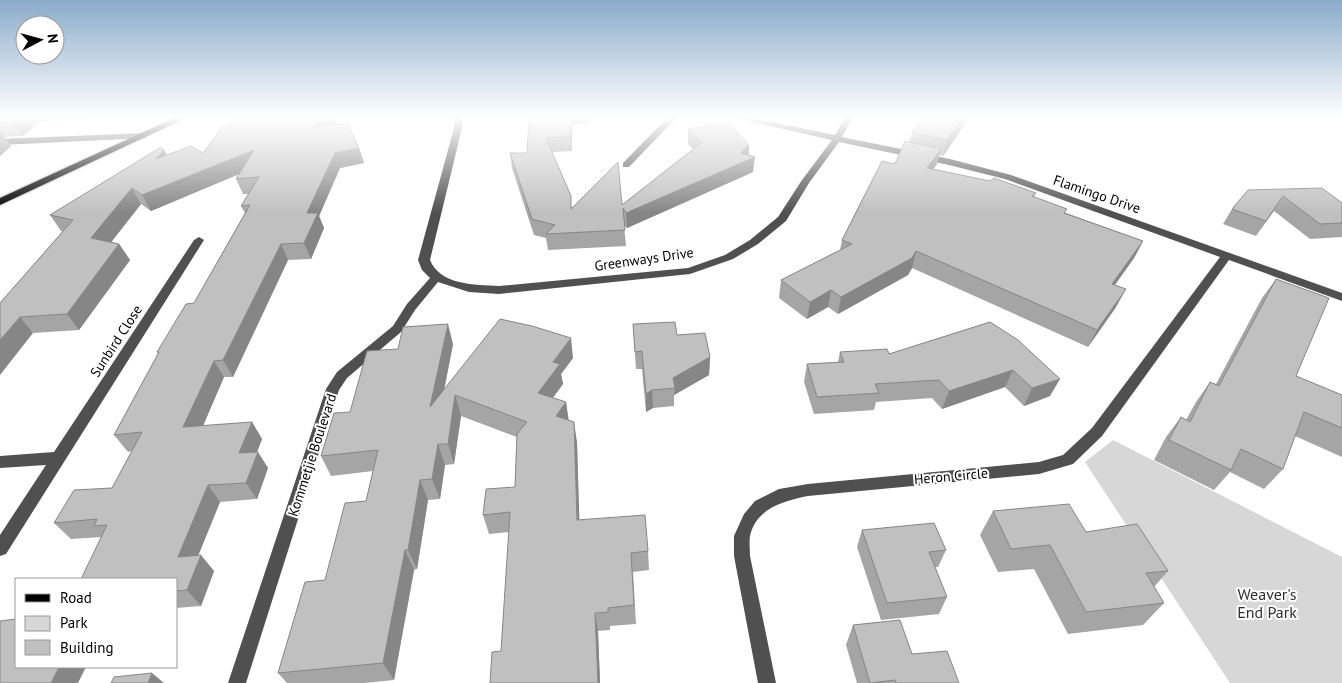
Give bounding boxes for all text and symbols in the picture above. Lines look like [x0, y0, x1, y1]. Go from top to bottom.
north arrow [15, 15, 65, 65]
text: N [43, 33, 62, 44]
street label: Flamingo Drive [1051, 171, 1143, 217]
street label: Greenways Drive [593, 243, 695, 275]
street label: Sunbird Close [86, 301, 146, 381]
street label: Kommetjie Boulevard [284, 391, 340, 519]
street label: Heron Circle [913, 464, 989, 488]
legend [15, 578, 178, 668]
park label: Weaver's End Park [1237, 584, 1297, 622]
text: Road [60, 588, 92, 607]
text: Park [60, 613, 88, 632]
text: Building [60, 638, 114, 657]

